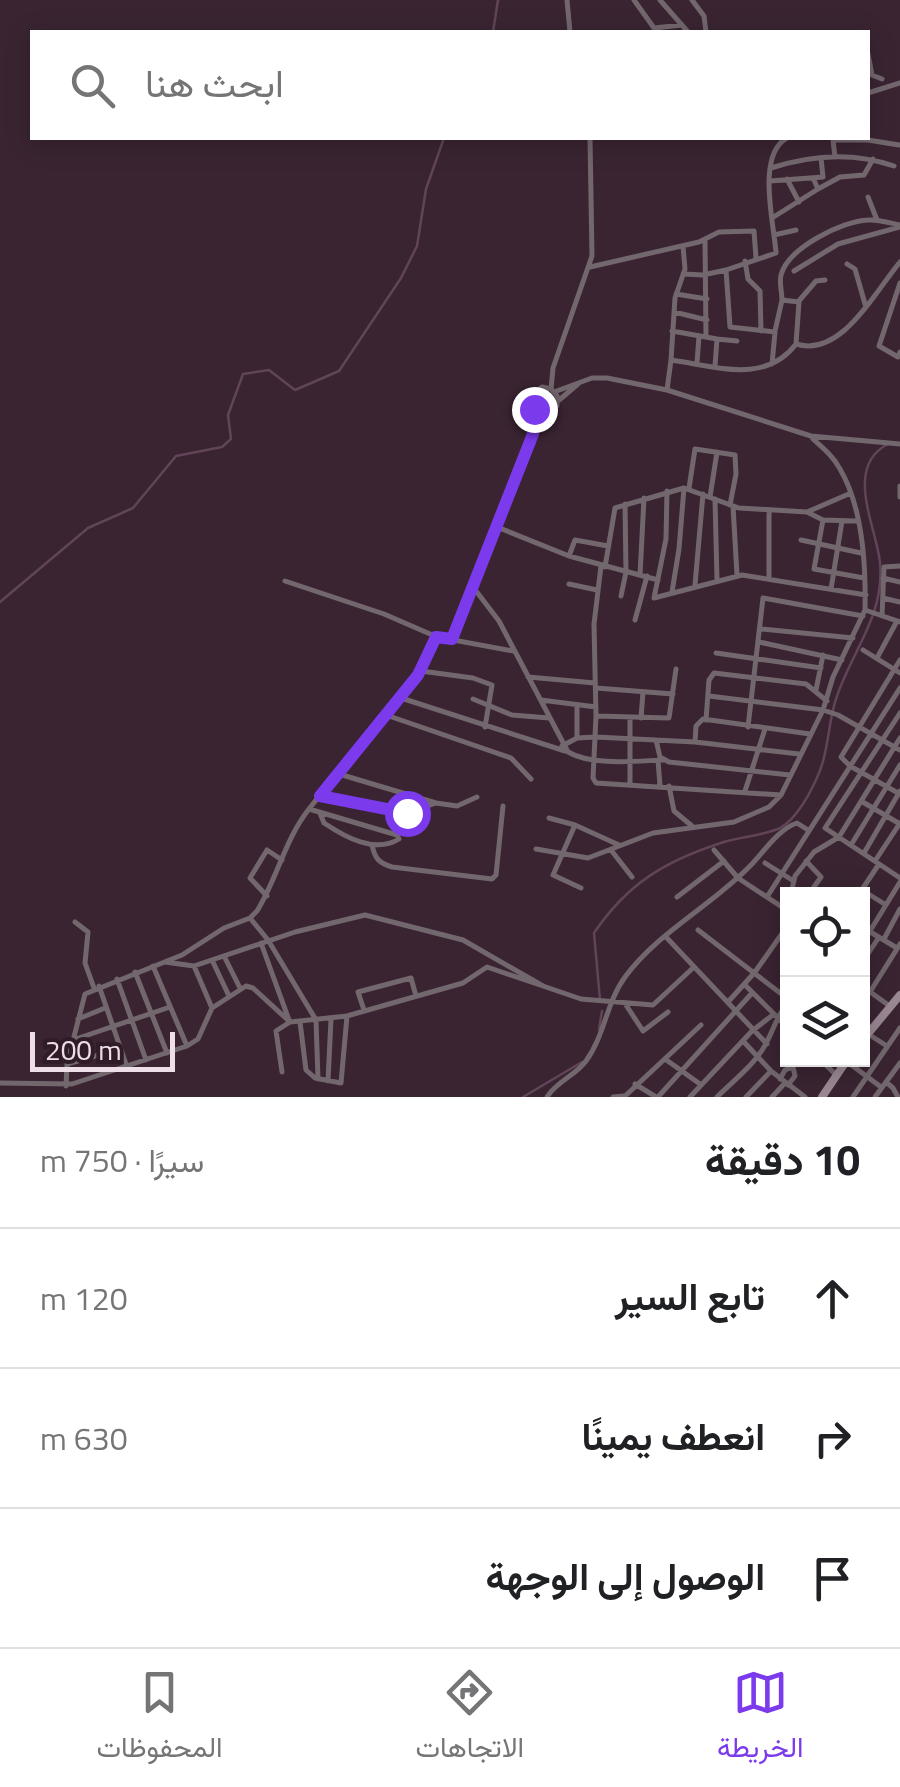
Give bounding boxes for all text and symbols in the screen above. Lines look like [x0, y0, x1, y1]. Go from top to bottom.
search box [30, 30, 870, 140]
text: ابحث هنا [145, 54, 284, 112]
icon: search [65, 58, 120, 113]
route end [512, 387, 558, 433]
route start [385, 791, 431, 837]
map controls [780, 887, 870, 1067]
button: locate [780, 887, 870, 977]
button: layers [780, 977, 870, 1067]
scale bar [30, 1027, 175, 1072]
text: 200 m [45, 1028, 122, 1071]
text: 10 دقيقة [705, 1127, 860, 1191]
text: سيرًا · 750 m [40, 1136, 204, 1184]
text: تابع السير [615, 1267, 765, 1325]
icon: ahead [805, 1271, 860, 1326]
text: 120 m [40, 1274, 128, 1322]
text: انعطف يمينًا [582, 1407, 765, 1465]
icon: right [805, 1411, 860, 1466]
text: 630 m [40, 1414, 128, 1462]
text: الوصول إلى الوجهة [486, 1547, 765, 1605]
icon: arrive [805, 1551, 860, 1606]
tab: المحفوظات [96, 1665, 223, 1772]
tab: الاتجاهات [415, 1665, 524, 1772]
tab: الخريطة [717, 1665, 804, 1772]

